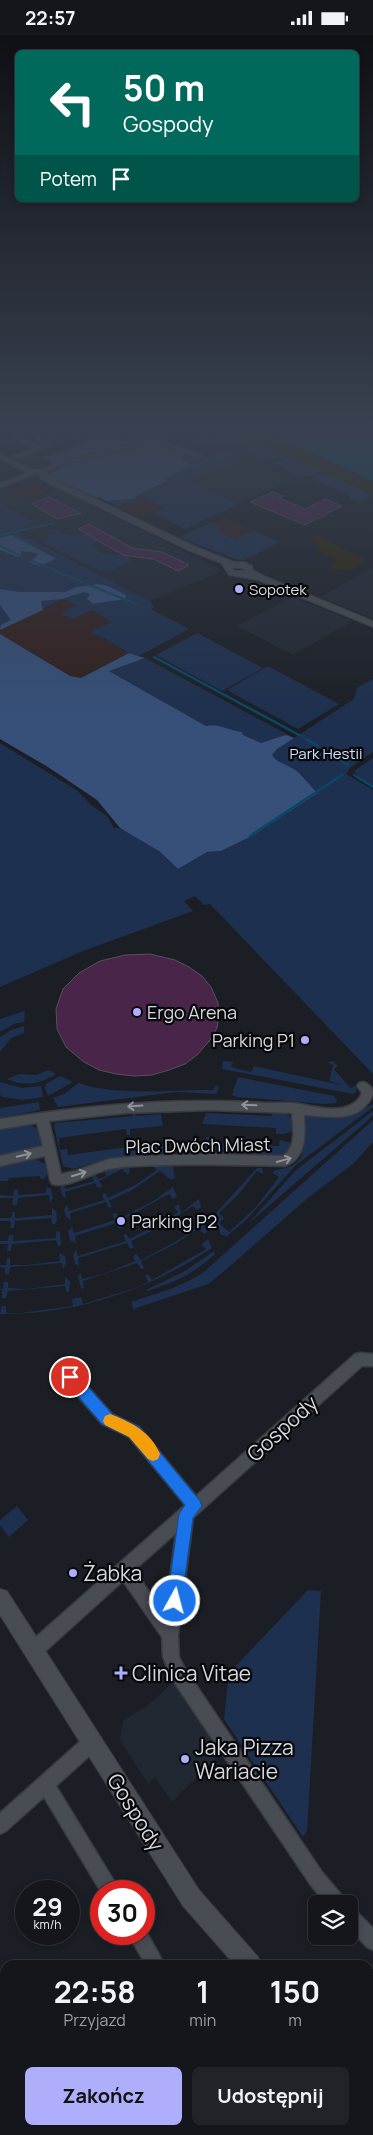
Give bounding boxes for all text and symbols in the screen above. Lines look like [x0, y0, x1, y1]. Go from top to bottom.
text: 22:57 [25, 5, 75, 31]
text: 50 m [123, 64, 205, 112]
icon: left [40, 70, 105, 135]
text: Gospody [123, 109, 214, 139]
icon: arrive [107, 165, 135, 193]
text: Potem [40, 166, 97, 192]
place label: Sopotek [249, 579, 307, 600]
marker: Sopotek [233, 583, 245, 595]
park label: Park Hestii [290, 743, 362, 764]
place label: Ergo Arena [147, 1000, 237, 1024]
marker: Ergo Arena [131, 1006, 143, 1018]
place label: Parking P1 [212, 1028, 295, 1052]
marker: Parking P1 [299, 1034, 311, 1046]
one-way arrow [241, 1100, 257, 1109]
one-way arrow [128, 1102, 144, 1111]
street label: Plac Dwóch Miast [125, 1132, 271, 1158]
one-way arrow [15, 1150, 31, 1159]
one-way arrow [276, 1154, 292, 1164]
one-way arrow [71, 1169, 87, 1179]
place label: Parking P2 [131, 1209, 217, 1233]
marker: Parking P2 [115, 1215, 127, 1227]
pin [49, 1356, 91, 1398]
icon: arrive [56, 1363, 84, 1391]
street label: Gospody [240, 1389, 324, 1467]
place label: Żabka [83, 1559, 142, 1587]
marker: Żabka [67, 1567, 79, 1579]
position arrow [148, 1574, 200, 1626]
place label: Clinica Vitae [132, 1659, 251, 1687]
marker: Clinica Vitae [114, 1666, 128, 1680]
place label: Jaka Pizza Wariacie [195, 1733, 294, 1785]
marker: Jaka Pizza Wariacie [179, 1753, 191, 1765]
street label: Gospody [101, 1768, 171, 1856]
speed limit sign: 30 [90, 1880, 155, 1945]
text: 29 [32, 1889, 63, 1924]
map controls [308, 1895, 358, 1945]
button: layers [308, 1895, 358, 1945]
text: km/h [34, 1916, 61, 1933]
text: 22:58 [54, 1971, 136, 2012]
text: 1 [196, 1971, 209, 2012]
text: 150 [270, 1971, 320, 2012]
text: Przyjazd [64, 2009, 126, 2031]
text: min [189, 2009, 216, 2031]
text: m [288, 2009, 302, 2031]
button: Zakończ [25, 2067, 182, 2125]
button: Udostępnij [192, 2067, 349, 2125]

